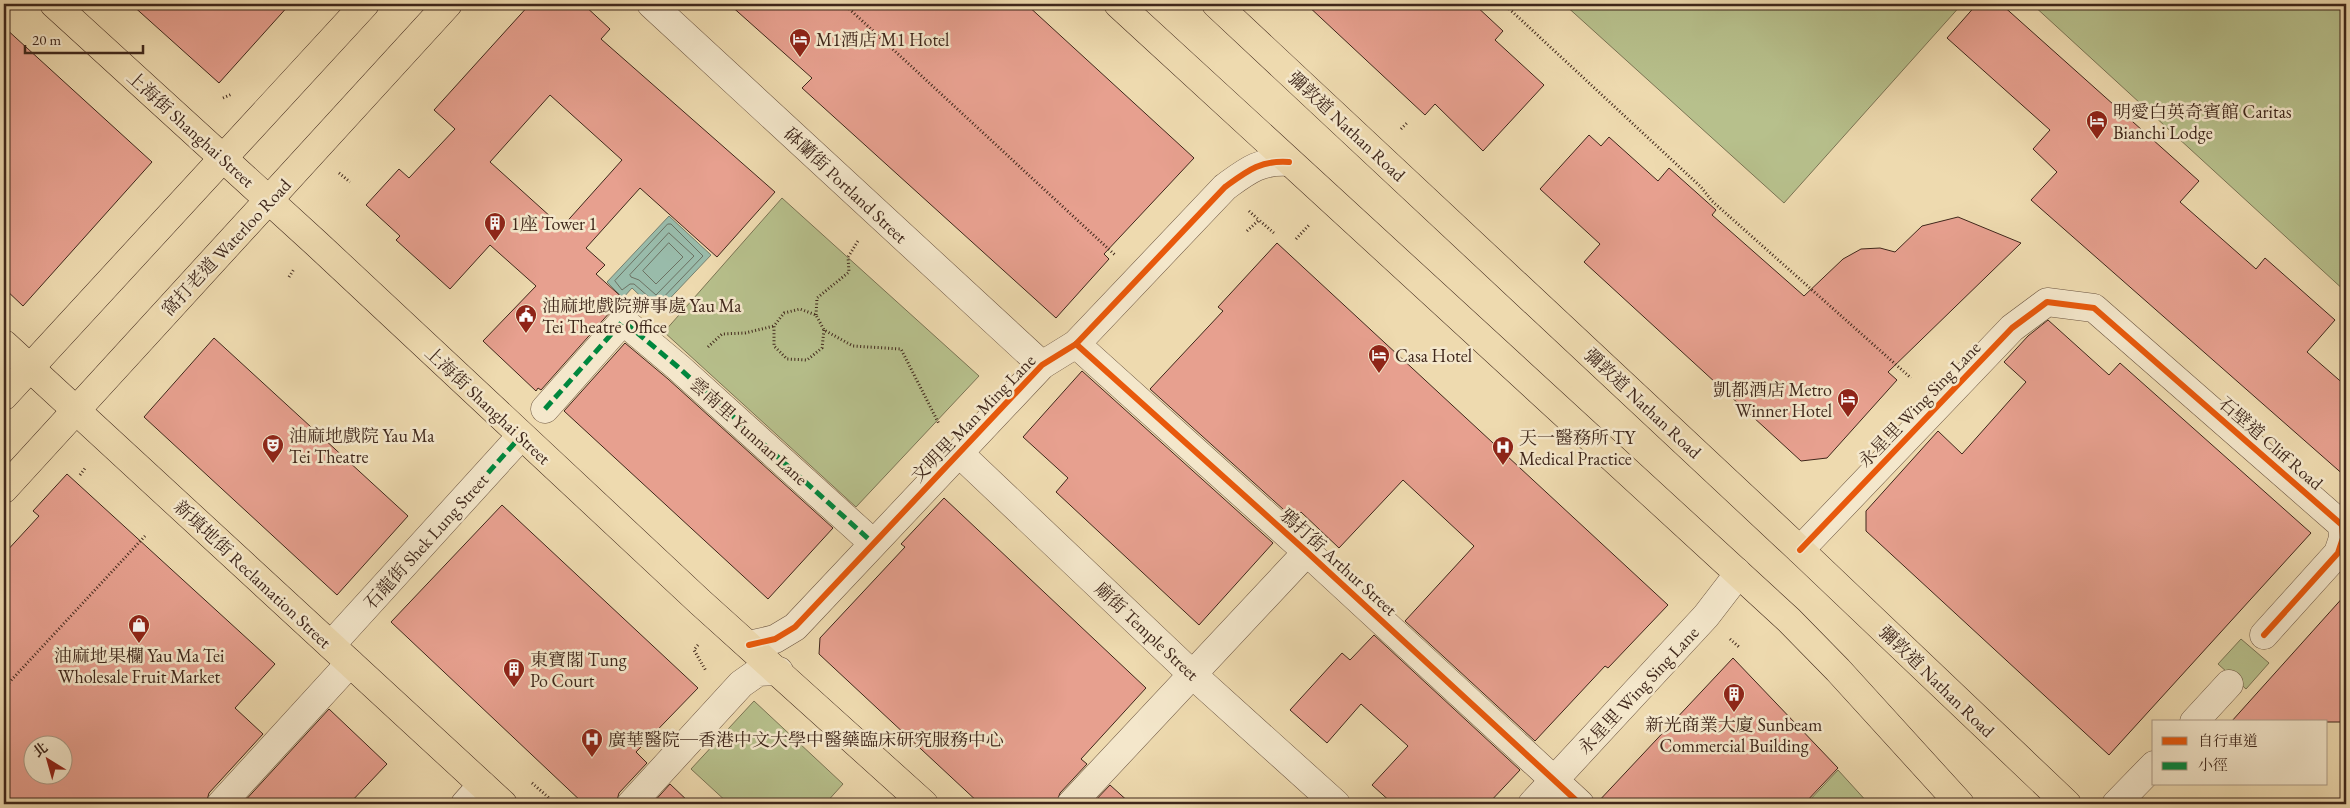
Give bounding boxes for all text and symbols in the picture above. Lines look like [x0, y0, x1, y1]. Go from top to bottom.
scale bar [25, 22, 142, 54]
hotel icon: M1酒店 M1 Hotel [788, 27, 812, 58]
place label: M1酒店 M1 Hotel [816, 28, 949, 51]
text: 20 m [32, 30, 61, 49]
street label: 上海街 Shanghai Street [122, 66, 260, 193]
street label: 彌敦道 Nathan Road [1284, 66, 1411, 187]
place label: 明愛白英奇賓館 Caritas Bianchi Lodge [2113, 100, 2292, 144]
hotel icon: 明愛白英奇賓館 Caritas Bianchi Lodge [2085, 109, 2109, 140]
street label: 砵蘭街 Portland Street [779, 122, 913, 248]
street label: 窩打老道 Waterloo Road [156, 173, 296, 321]
building icon: 1座 Tower 1 [483, 211, 507, 242]
place label: 1座 Tower 1 [511, 212, 597, 235]
place label: 油麻地戲院辦事處 Yau Ma Tei Theatre Office [542, 294, 742, 338]
public building icon: 油麻地戲院辦事處 Yau Ma Tei Theatre Office [514, 303, 538, 334]
street label: 永星里 Wing Sing Lane [1853, 336, 1985, 472]
street label: 上海街 Shanghai Street [420, 341, 556, 469]
hotel icon: Casa Hotel [1367, 343, 1391, 374]
street label: 彌敦道 Nathan Road [1580, 343, 1707, 464]
place label: Casa Hotel [1395, 344, 1472, 367]
street label: 文明里 Man Ming Lane [906, 349, 1040, 487]
street label: 雲南里 Yunnan Lane [685, 372, 813, 490]
place label: 凱都酒店 Metro Winner Hotel [1713, 378, 1832, 422]
hotel icon: 凱都酒店 Metro Winner Hotel [1836, 387, 1860, 418]
street label: 石壁道 Cliff Road [2214, 391, 2329, 495]
place label: 油麻地戲院 Yau Ma Tei Theatre [289, 424, 435, 468]
place label: 天一醫務所 TY Medical Practice [1519, 426, 1637, 470]
theatre icon: 油麻地戲院 Yau Ma Tei Theatre [261, 433, 285, 464]
hospital icon: 天一醫務所 TY Medical Practice [1491, 435, 1515, 466]
street label: 石龍街 Shek Lung Street [359, 468, 493, 614]
street label: 新填地街 Reclamation Street [169, 495, 337, 653]
street label: 鴉打街 Arthur Street [1276, 503, 1403, 621]
street label: 廟街 Temple Street [1090, 577, 1204, 685]
shop icon: 油麻地果欄 Yau Ma Tei Wholesale Fruit Market [127, 613, 151, 644]
street label: 彌敦道 Nathan Road [1874, 620, 2000, 743]
street label: 永星里 Wing Sing Lane [1573, 621, 1703, 759]
place label: 油麻地果欄 Yau Ma Tei Wholesale Fruit Market [54, 644, 225, 688]
place label: 東寶閣 Tung Po Court [530, 648, 627, 692]
building icon: 東寶閣 Tung Po Court [502, 657, 526, 688]
building icon: 新光商業大廈 Sunbeam Commercial Building [1722, 682, 1746, 713]
place label: 新光商業大廈 Sunbeam Commercial Building [1646, 713, 1822, 757]
legend [2152, 720, 2328, 786]
hospital icon: 廣華醫院─香港中文大學中醫藥臨床研究服務中心 [580, 727, 604, 758]
place label: 廣華醫院─香港中文大學中醫藥臨床研究服務中心 [608, 728, 1004, 751]
text: 自行車道 [2198, 731, 2258, 750]
north arrow [22, 736, 72, 786]
text: 北 [29, 738, 51, 761]
text: 小徑 [2198, 755, 2228, 774]

